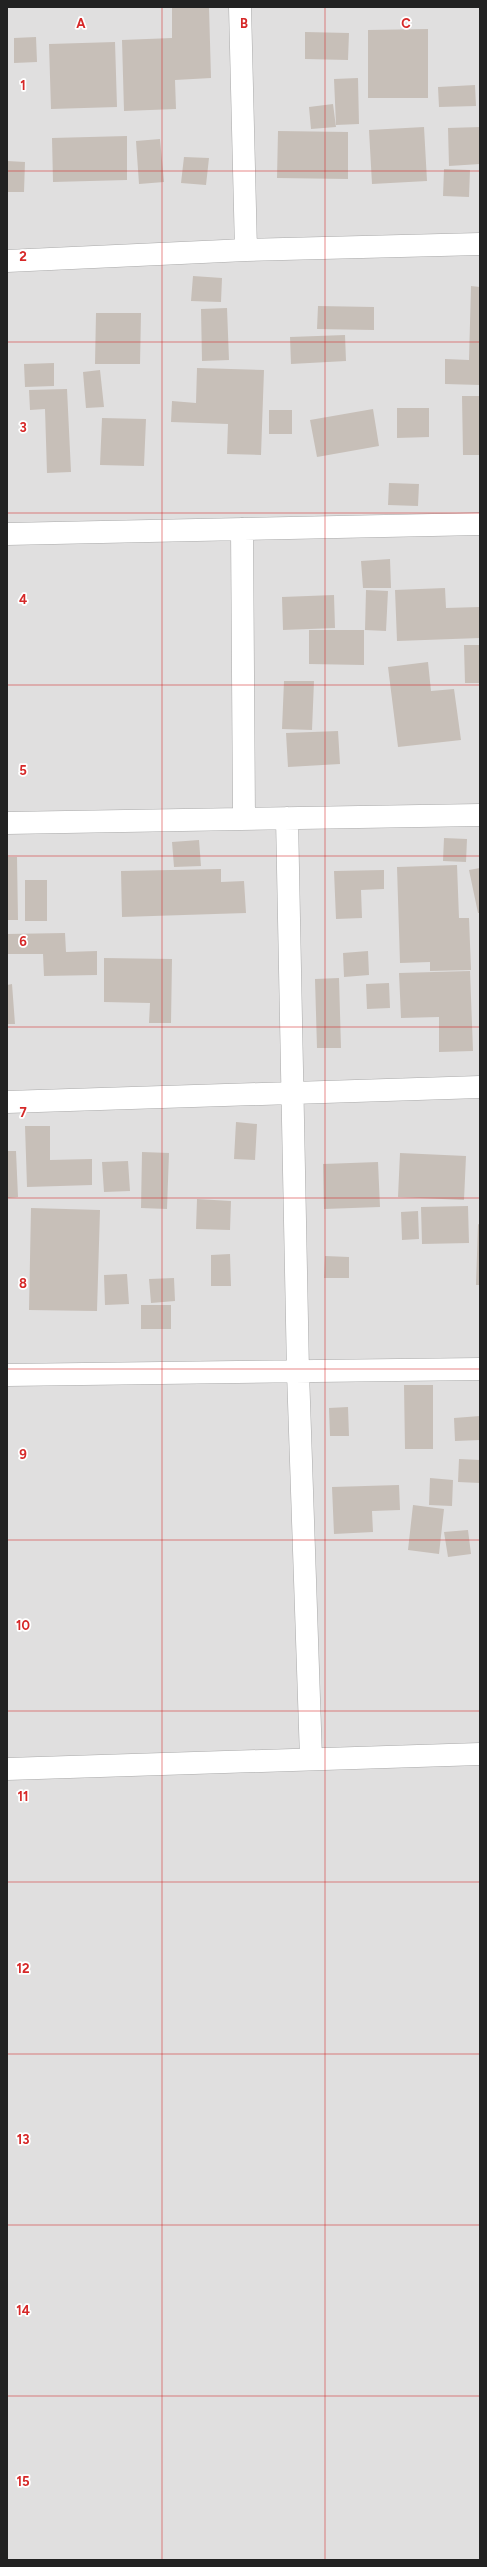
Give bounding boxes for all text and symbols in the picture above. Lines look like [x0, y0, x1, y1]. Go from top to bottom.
text: A [76, 16, 86, 31]
text: B [240, 16, 248, 31]
text: C [401, 16, 411, 31]
text: 1 [20, 78, 26, 93]
text: 2 [19, 249, 27, 264]
text: 3 [19, 420, 27, 435]
text: 4 [19, 592, 27, 607]
text: 5 [19, 763, 27, 778]
text: 6 [19, 934, 27, 949]
text: 7 [19, 1105, 27, 1120]
text: 8 [19, 1276, 27, 1291]
text: 9 [19, 1447, 27, 1462]
text: 10 [16, 1618, 30, 1633]
text: 11 [18, 1789, 28, 1804]
text: 12 [16, 1961, 30, 1976]
text: 13 [17, 2132, 29, 2147]
text: 14 [16, 2303, 30, 2318]
text: 15 [16, 2474, 30, 2489]

